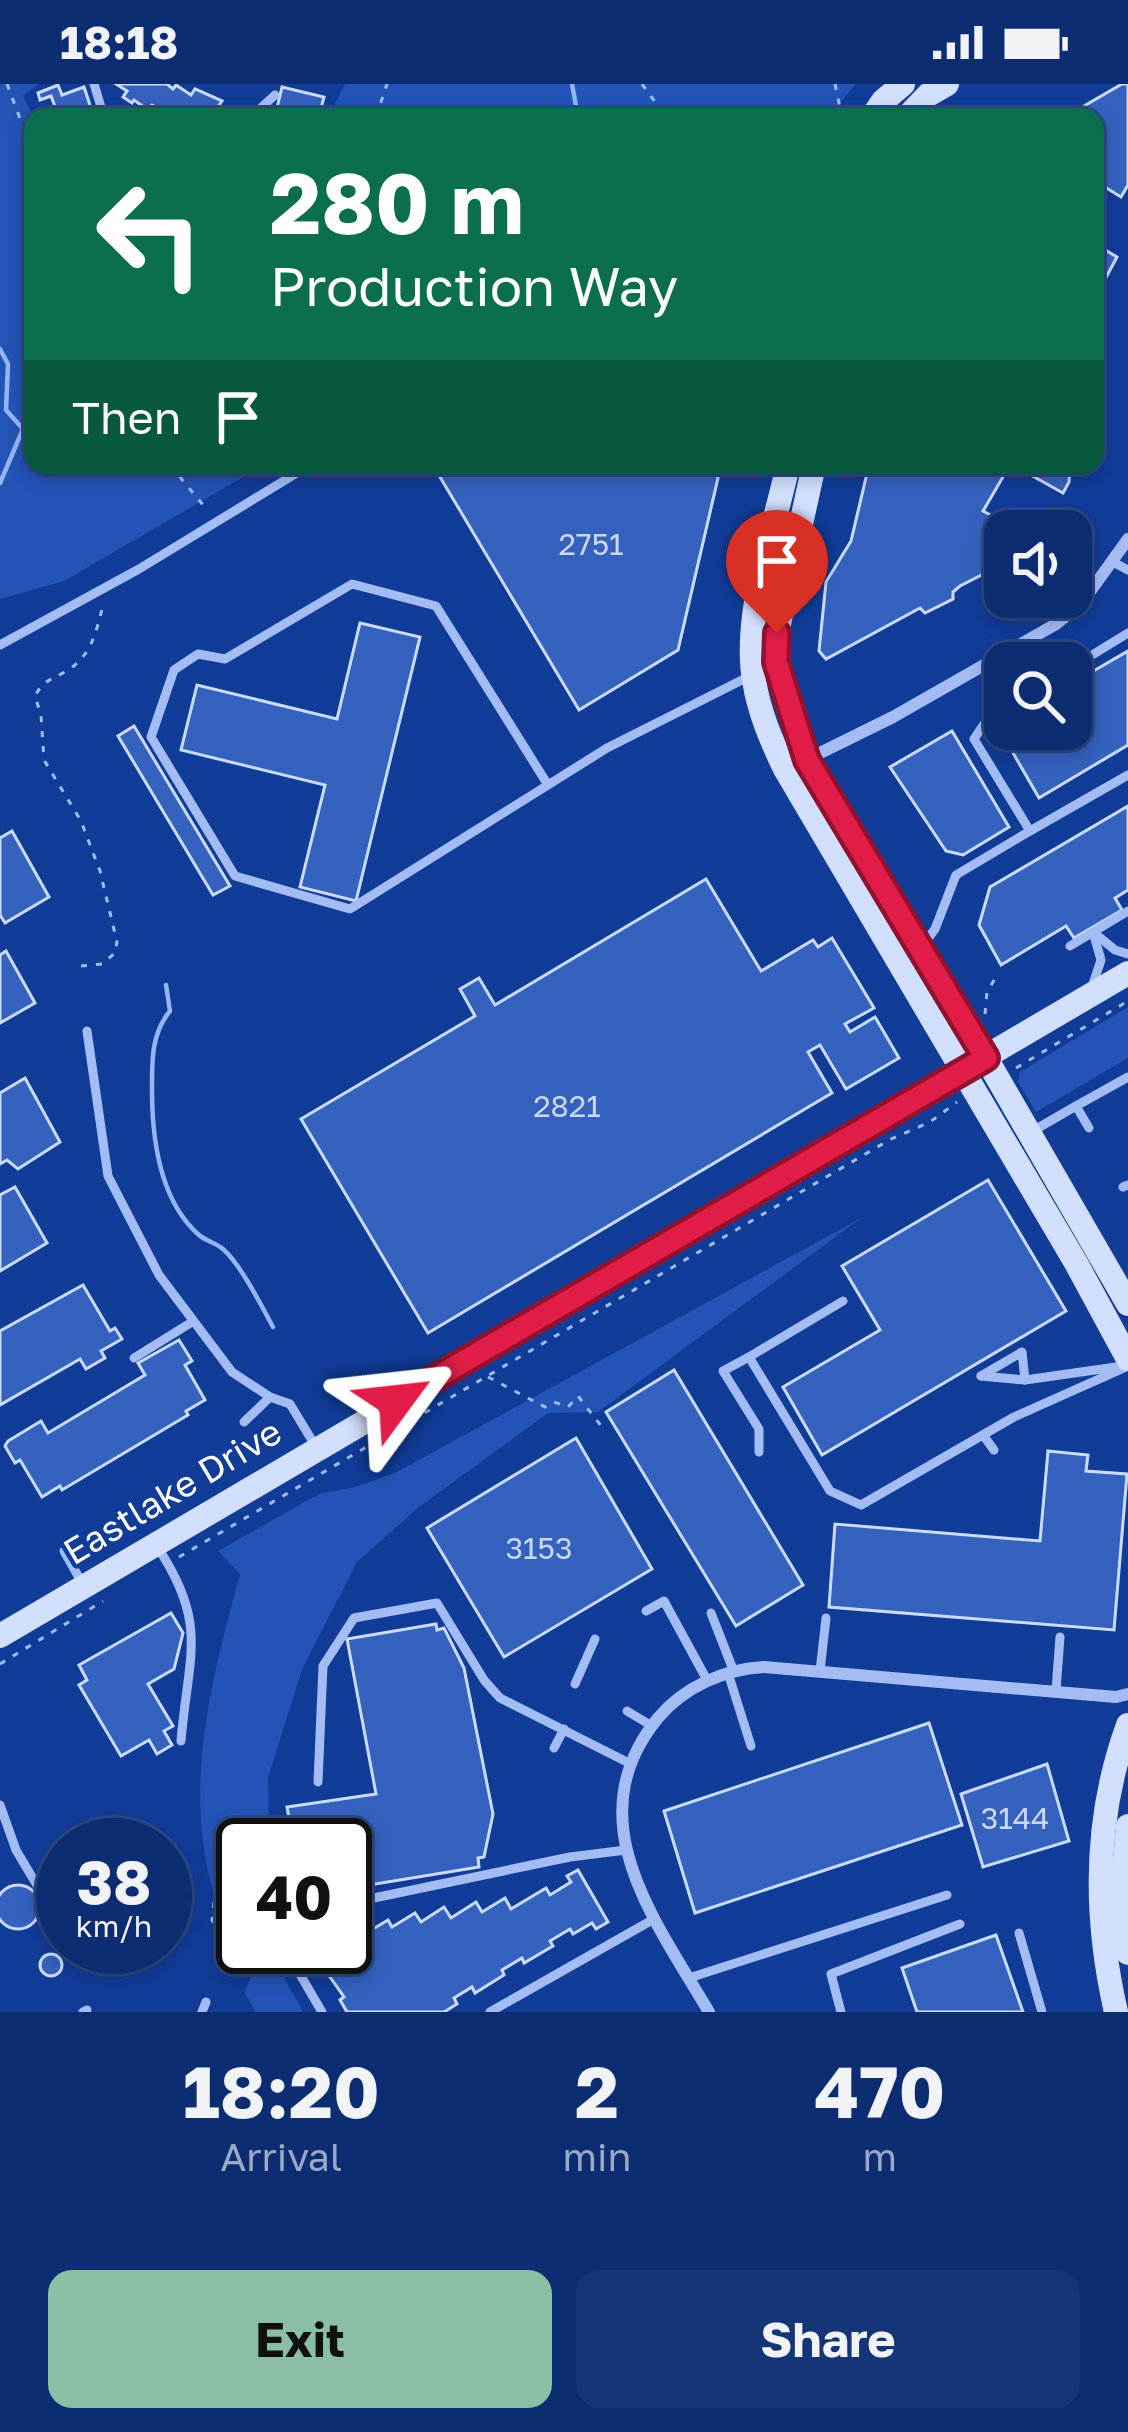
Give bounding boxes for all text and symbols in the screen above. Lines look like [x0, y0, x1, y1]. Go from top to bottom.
text: 18:18 [60, 15, 178, 69]
text: 280 m [270, 152, 524, 252]
icon: left [72, 156, 228, 312]
text: Production Way [270, 253, 678, 318]
icon: arrive [205, 384, 271, 450]
text: Then [72, 390, 181, 444]
pin [726, 510, 828, 633]
map controls [984, 510, 1092, 750]
button: sound [984, 510, 1092, 618]
house number: 2751 [558, 526, 624, 562]
icon: arrive [744, 528, 810, 594]
button: search [984, 642, 1092, 750]
house number: 2821 [533, 1088, 601, 1124]
position arrow [333, 1338, 459, 1464]
street label: Eastlake Drive [55, 1409, 289, 1573]
house number: 3153 [505, 1530, 573, 1566]
house number: 3144 [981, 1800, 1049, 1836]
speed limit sign: 40 [216, 1818, 372, 1974]
text: 38 [76, 1845, 151, 1917]
text: km/h [76, 1908, 152, 1944]
text: 18:20 [183, 2047, 380, 2134]
text: 2 [575, 2047, 619, 2134]
text: 470 [814, 2047, 945, 2134]
text: Arrival [220, 2133, 342, 2180]
text: min [562, 2133, 631, 2180]
text: m [862, 2133, 897, 2180]
button: Exit [48, 2270, 552, 2408]
button: Share [576, 2270, 1080, 2408]

